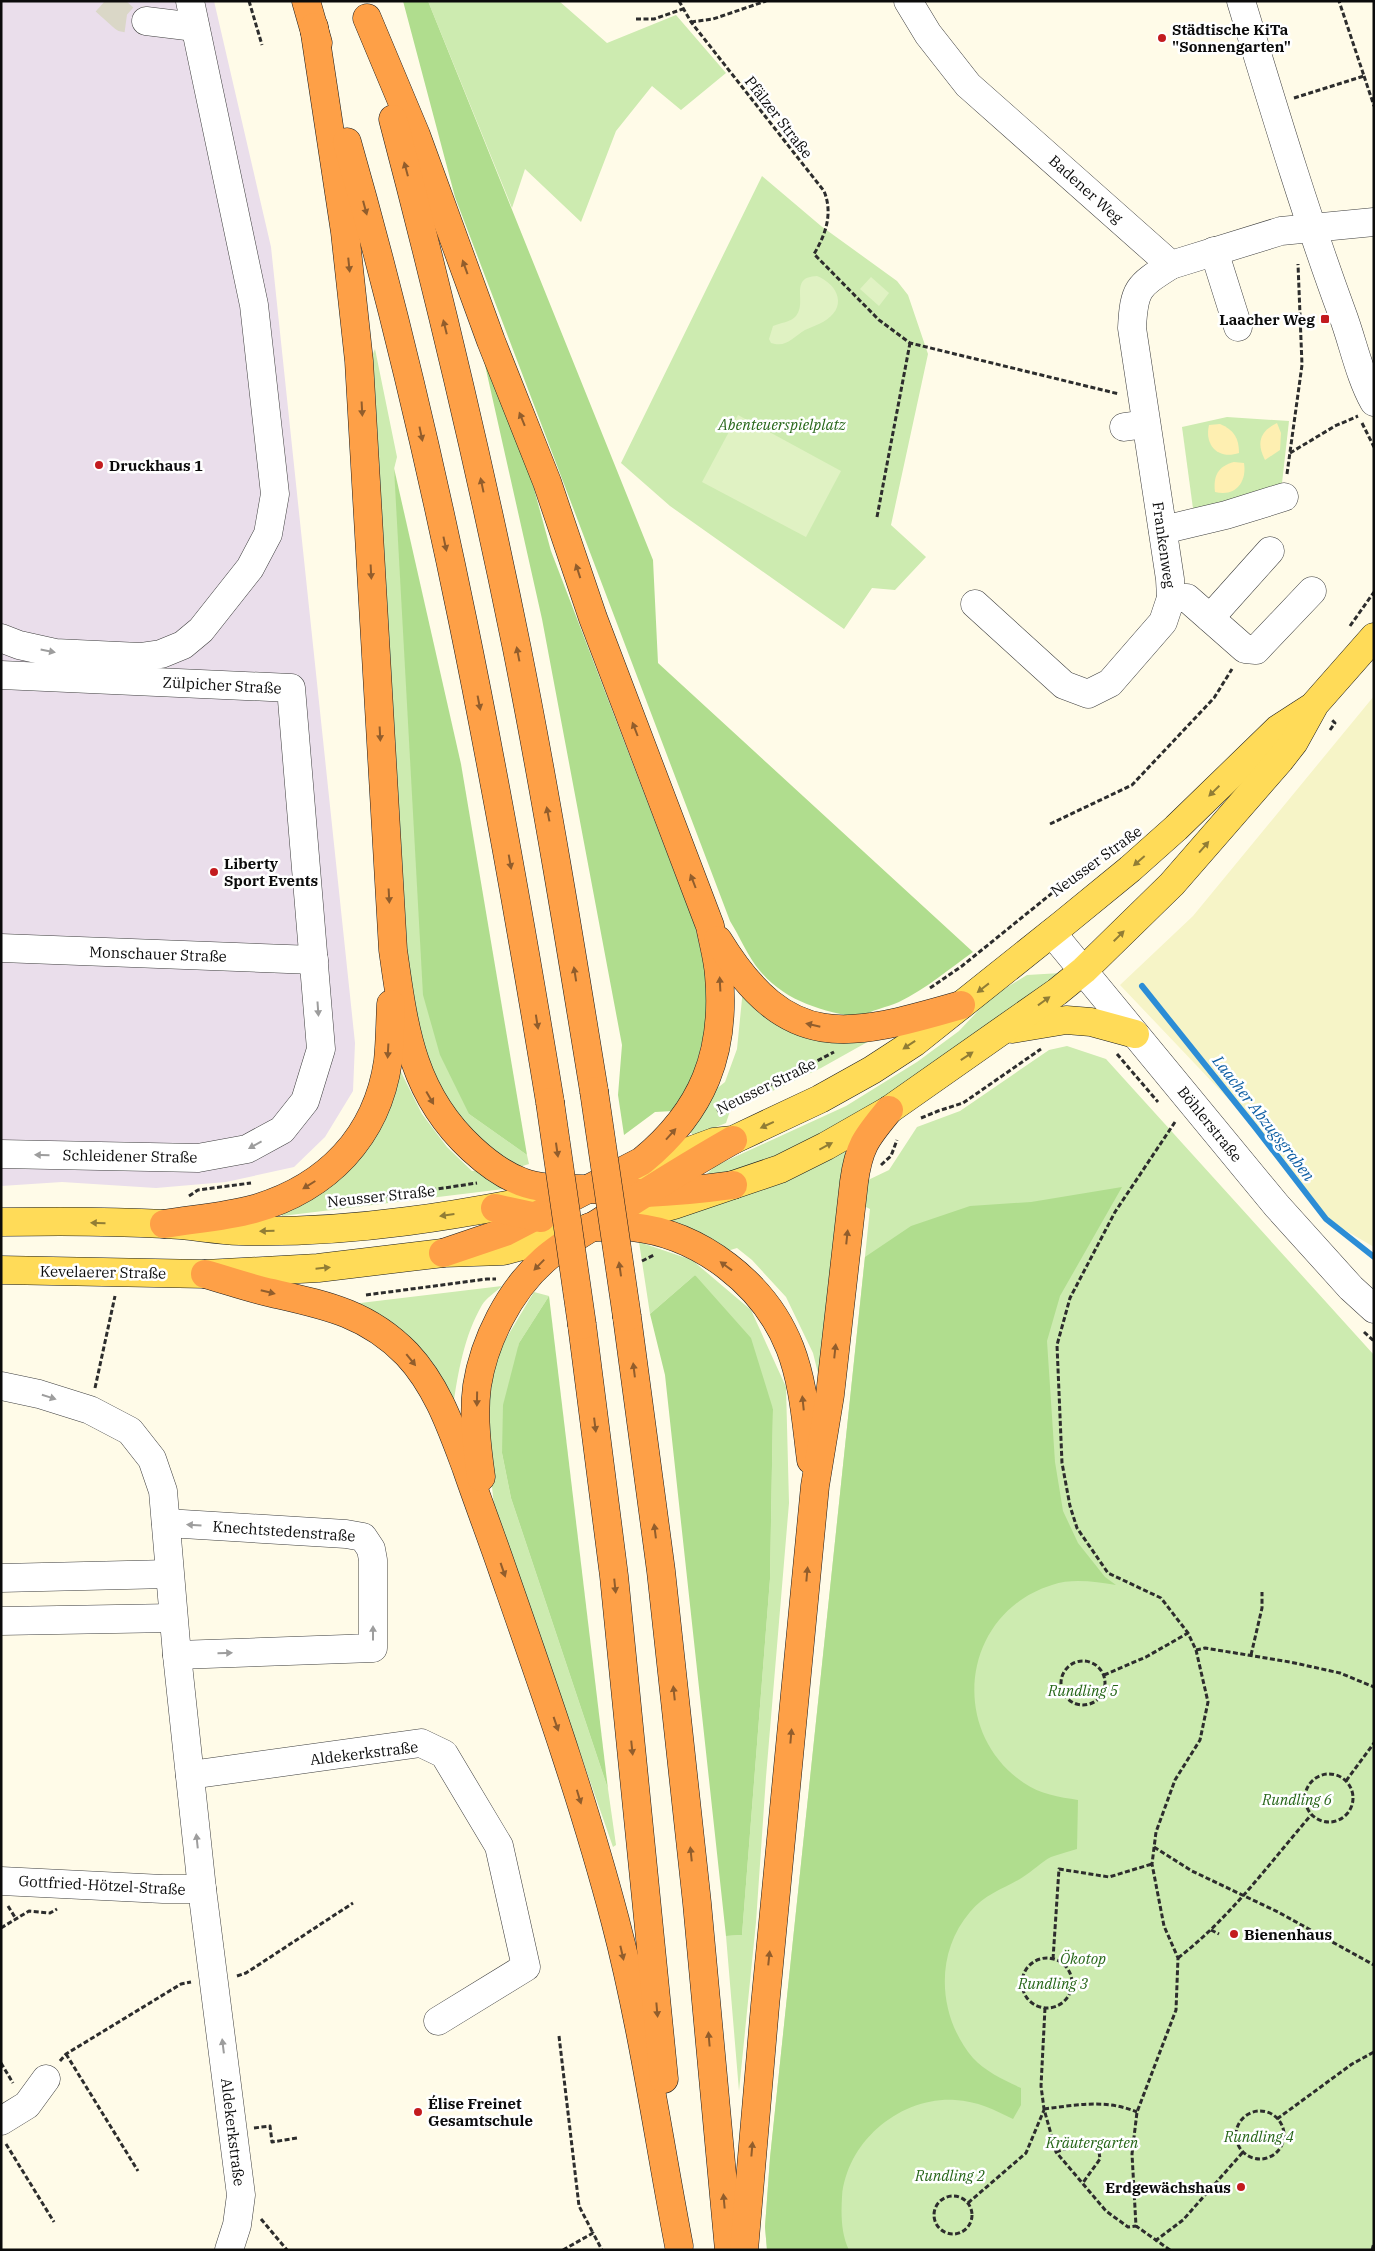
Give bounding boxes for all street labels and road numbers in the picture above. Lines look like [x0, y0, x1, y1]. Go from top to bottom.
street label: Pfälzer Straße [741, 72, 817, 162]
street label: Badener Weg [1045, 151, 1127, 227]
street label: Frankenweg [1149, 501, 1179, 589]
street label: Zülpicher Straße [162, 672, 282, 698]
street label: Neusser Straße [1047, 822, 1145, 900]
street label: Monschauer Straße [89, 942, 227, 966]
street label: Neusser Straße [713, 1054, 819, 1118]
street label: Böhlerstraße [1174, 1082, 1246, 1166]
street label: Schleidener Straße [62, 1145, 198, 1167]
street label: Neusser Straße [326, 1181, 436, 1211]
street label: Kevelaerer Straße [40, 1261, 166, 1283]
street label: Knechtstedenstraße [212, 1517, 356, 1545]
street label: Aldekerkstraße [309, 1737, 419, 1769]
street label: Gottfried-Hötzel-Straße [18, 1871, 186, 1899]
street label: Aldekerkstraße [217, 2077, 249, 2187]

